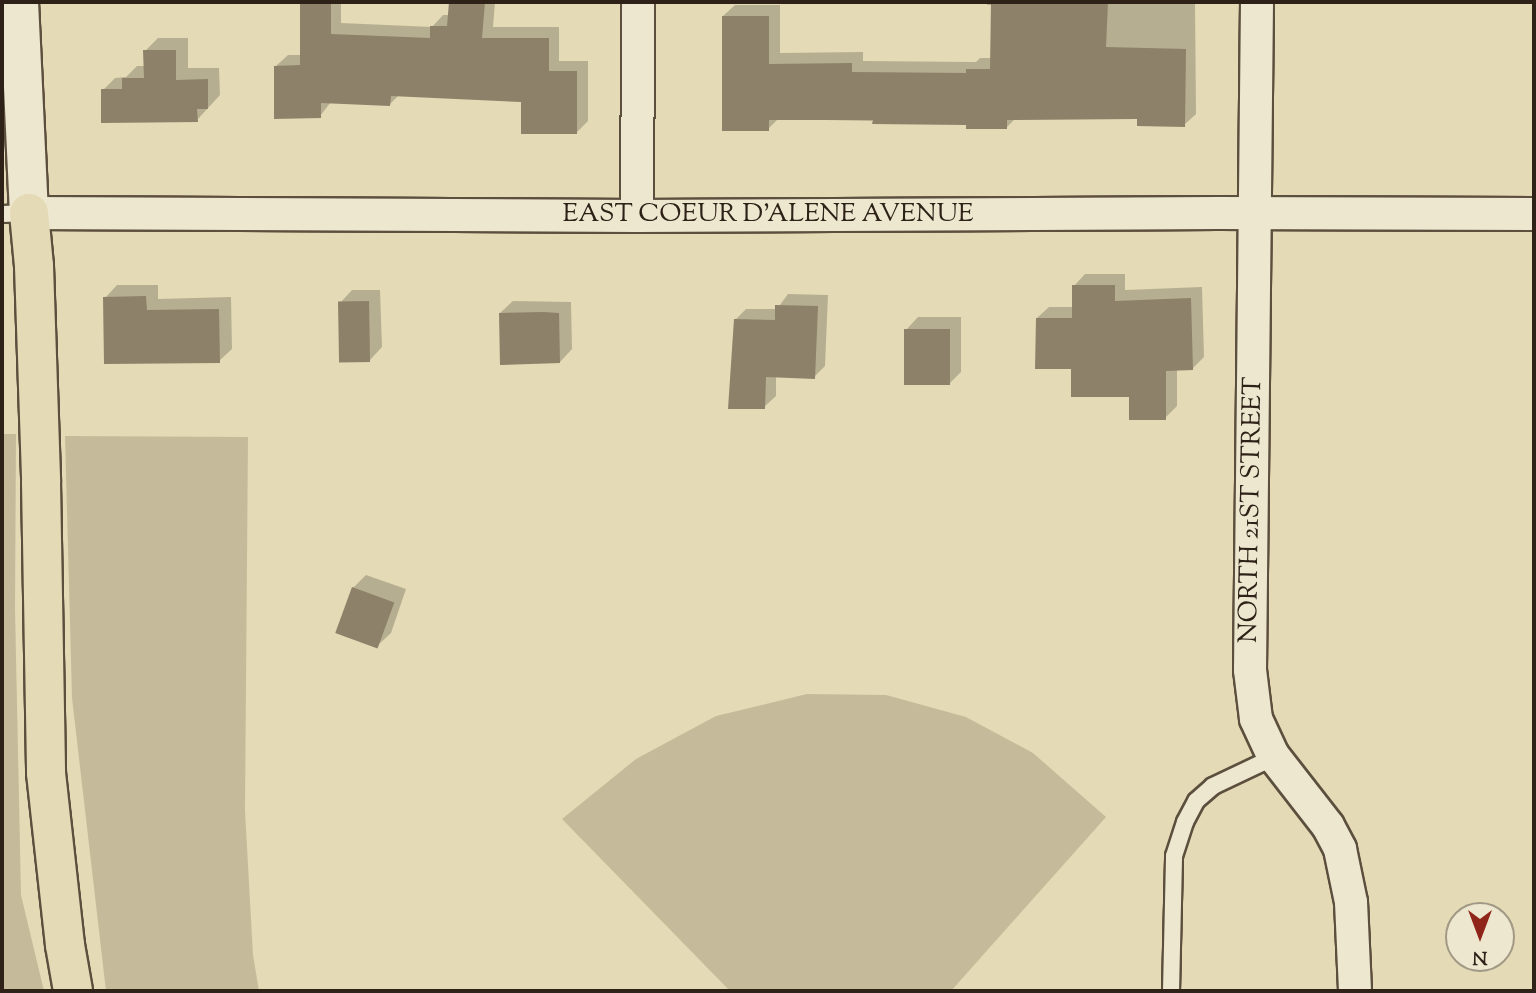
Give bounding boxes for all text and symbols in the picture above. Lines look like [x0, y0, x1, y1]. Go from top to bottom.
street label: EAST COEUR D'ALENE AVENUE [563, 199, 973, 231]
street label: NORTH 21ST STREET [1234, 377, 1270, 643]
north arrow [1445, 902, 1515, 972]
text: N [1472, 943, 1488, 970]

